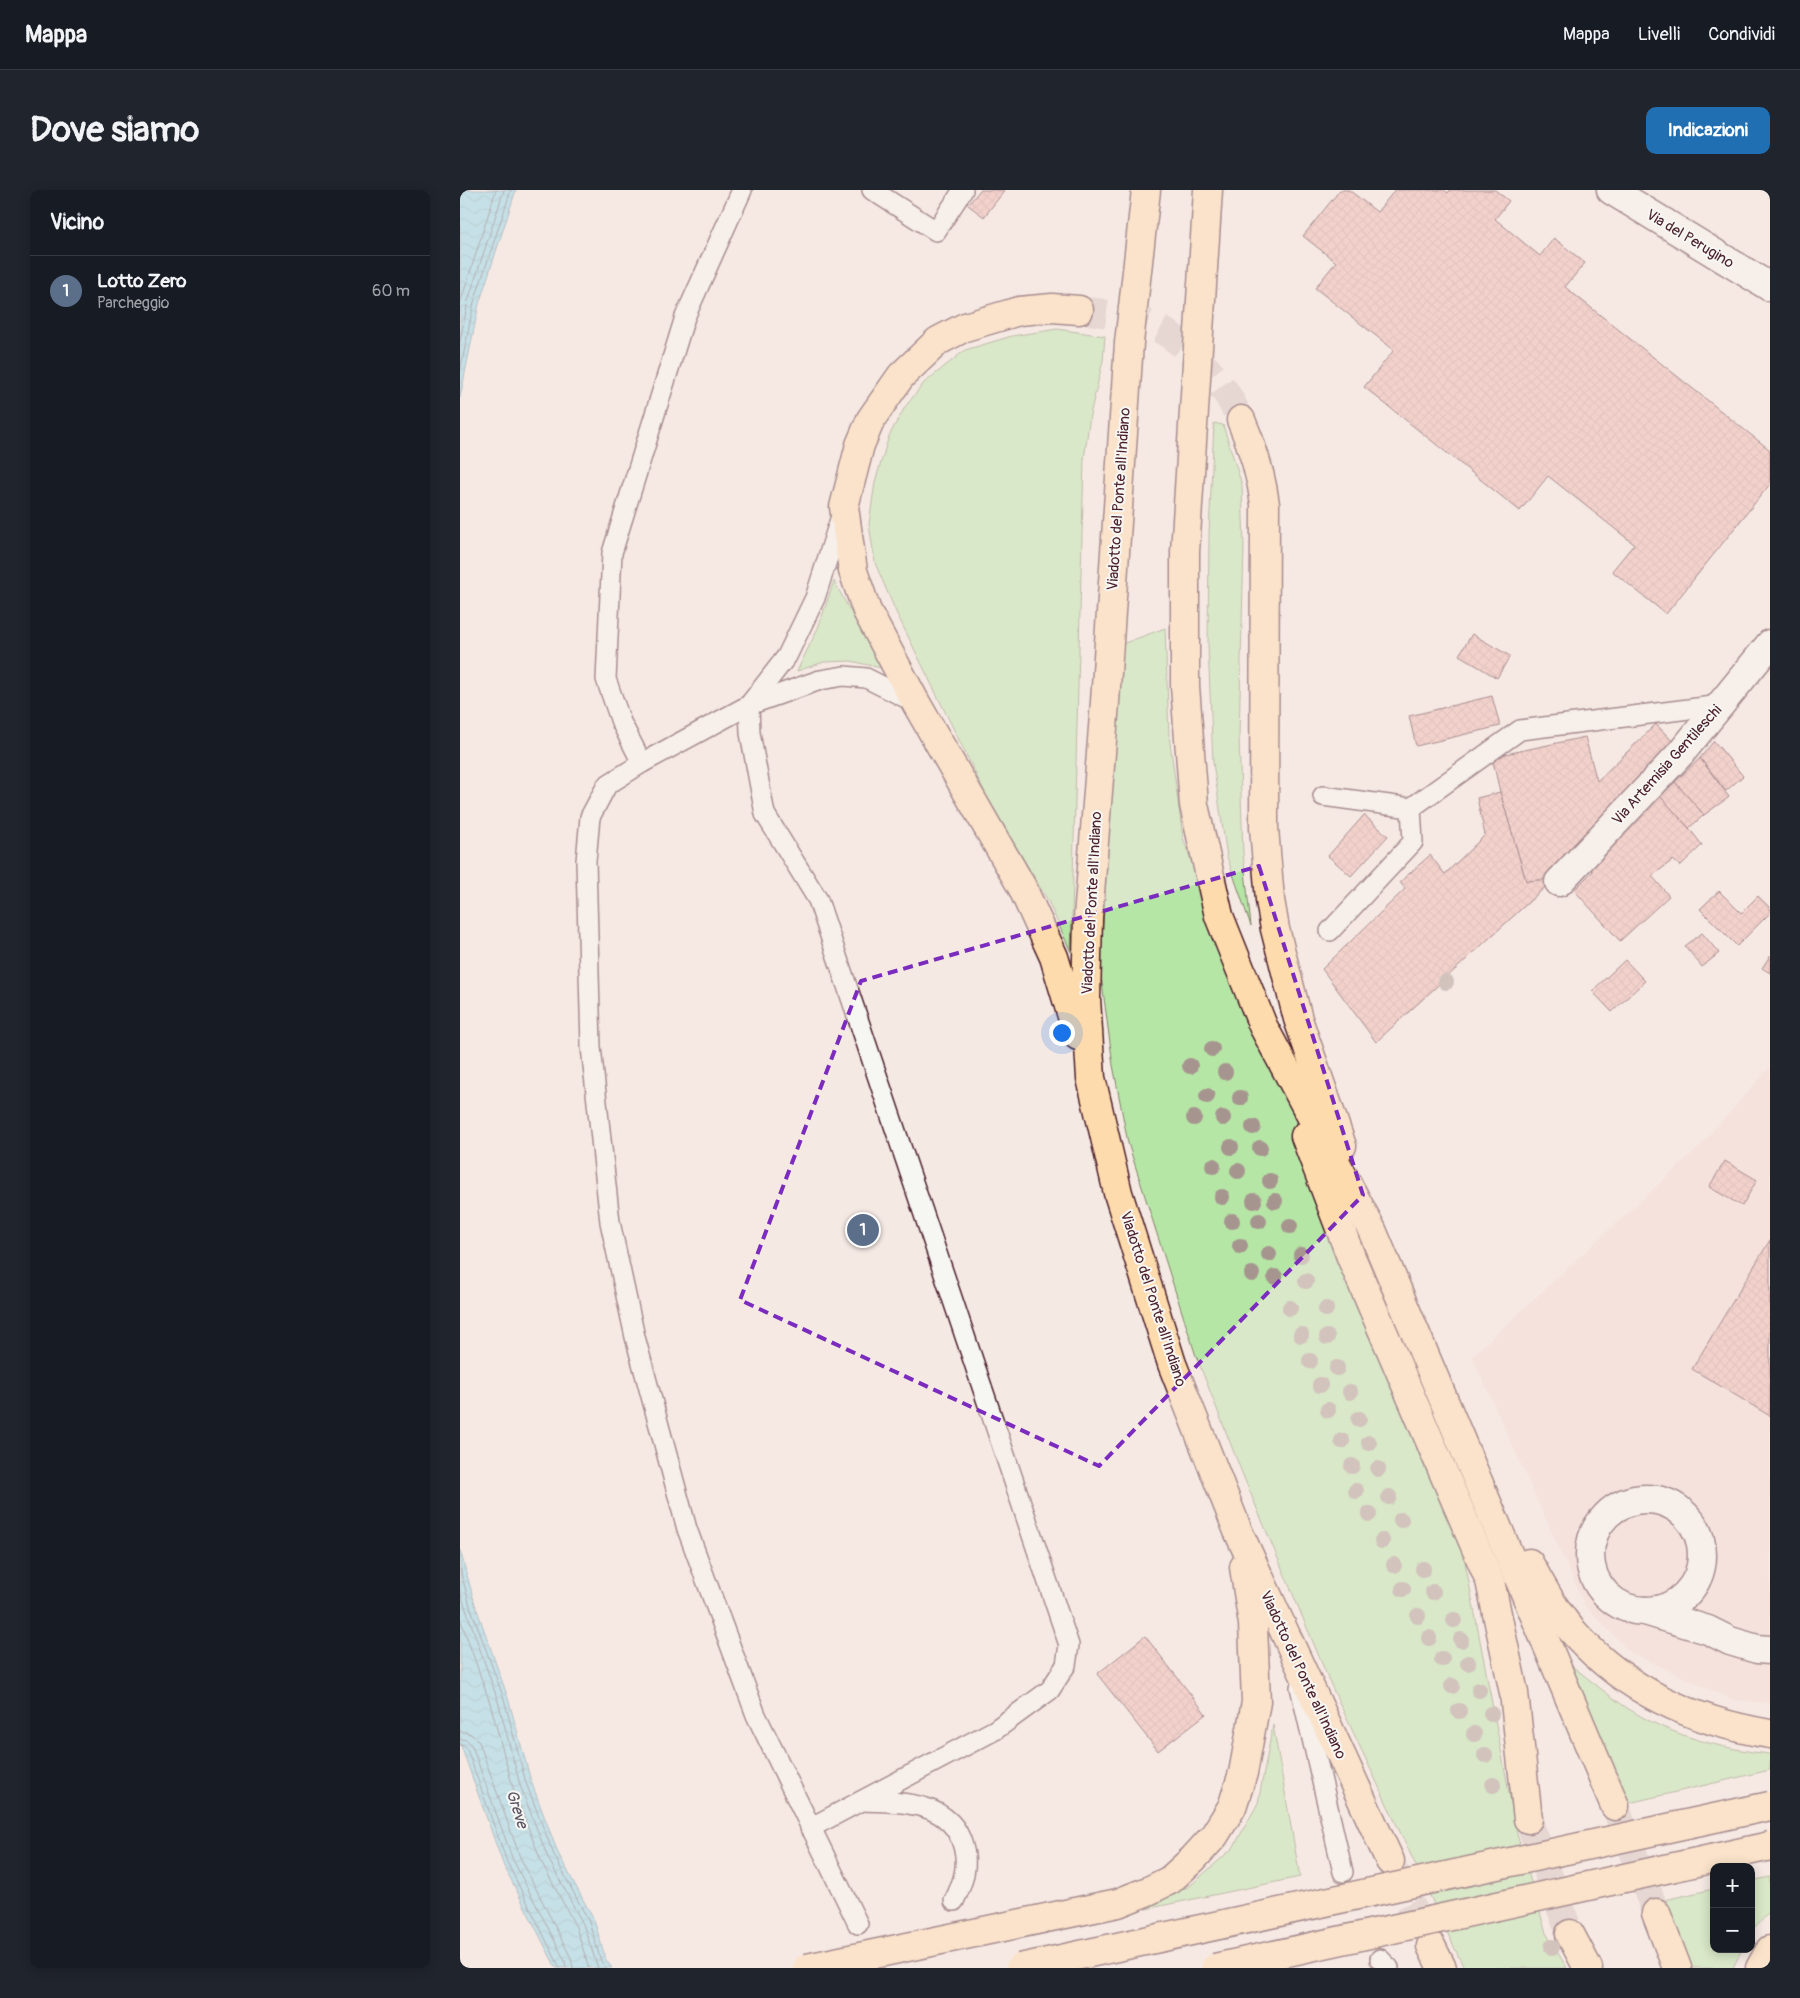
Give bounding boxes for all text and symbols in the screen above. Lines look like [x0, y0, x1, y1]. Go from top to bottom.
text: Mappa [25, 20, 87, 49]
text: Mappa [1563, 23, 1610, 46]
text: Livelli [1638, 23, 1680, 46]
text: Condividi [1708, 23, 1775, 46]
button: Indicazioni [1646, 107, 1770, 154]
text: Dove siamo [30, 108, 199, 152]
street label: Via del Perugino [1643, 205, 1737, 273]
text: Vicino [50, 209, 104, 236]
text: Lotto Zero [97, 269, 187, 293]
text: 1 [63, 281, 69, 301]
text: 60 m [372, 281, 410, 301]
text: Parcheggio [97, 293, 169, 313]
street label: Viadotto del Ponte all'Indiano [1103, 407, 1135, 591]
street label: Via Artemisia Gentileschi [1608, 701, 1726, 829]
street label: Viadotto del Ponte all'Indiano [1078, 811, 1106, 995]
your location [1049, 1020, 1075, 1046]
street label: Viadotto del Ponte all'Indiano [1116, 1209, 1190, 1389]
pin: 1 [847, 1211, 879, 1249]
street label: Viadotto del Ponte all'Indiano [1256, 1588, 1350, 1762]
water label: Greve [501, 1787, 533, 1833]
map controls [1710, 1863, 1755, 1953]
button: + [1710, 1863, 1755, 1908]
button: − [1710, 1908, 1755, 1953]

